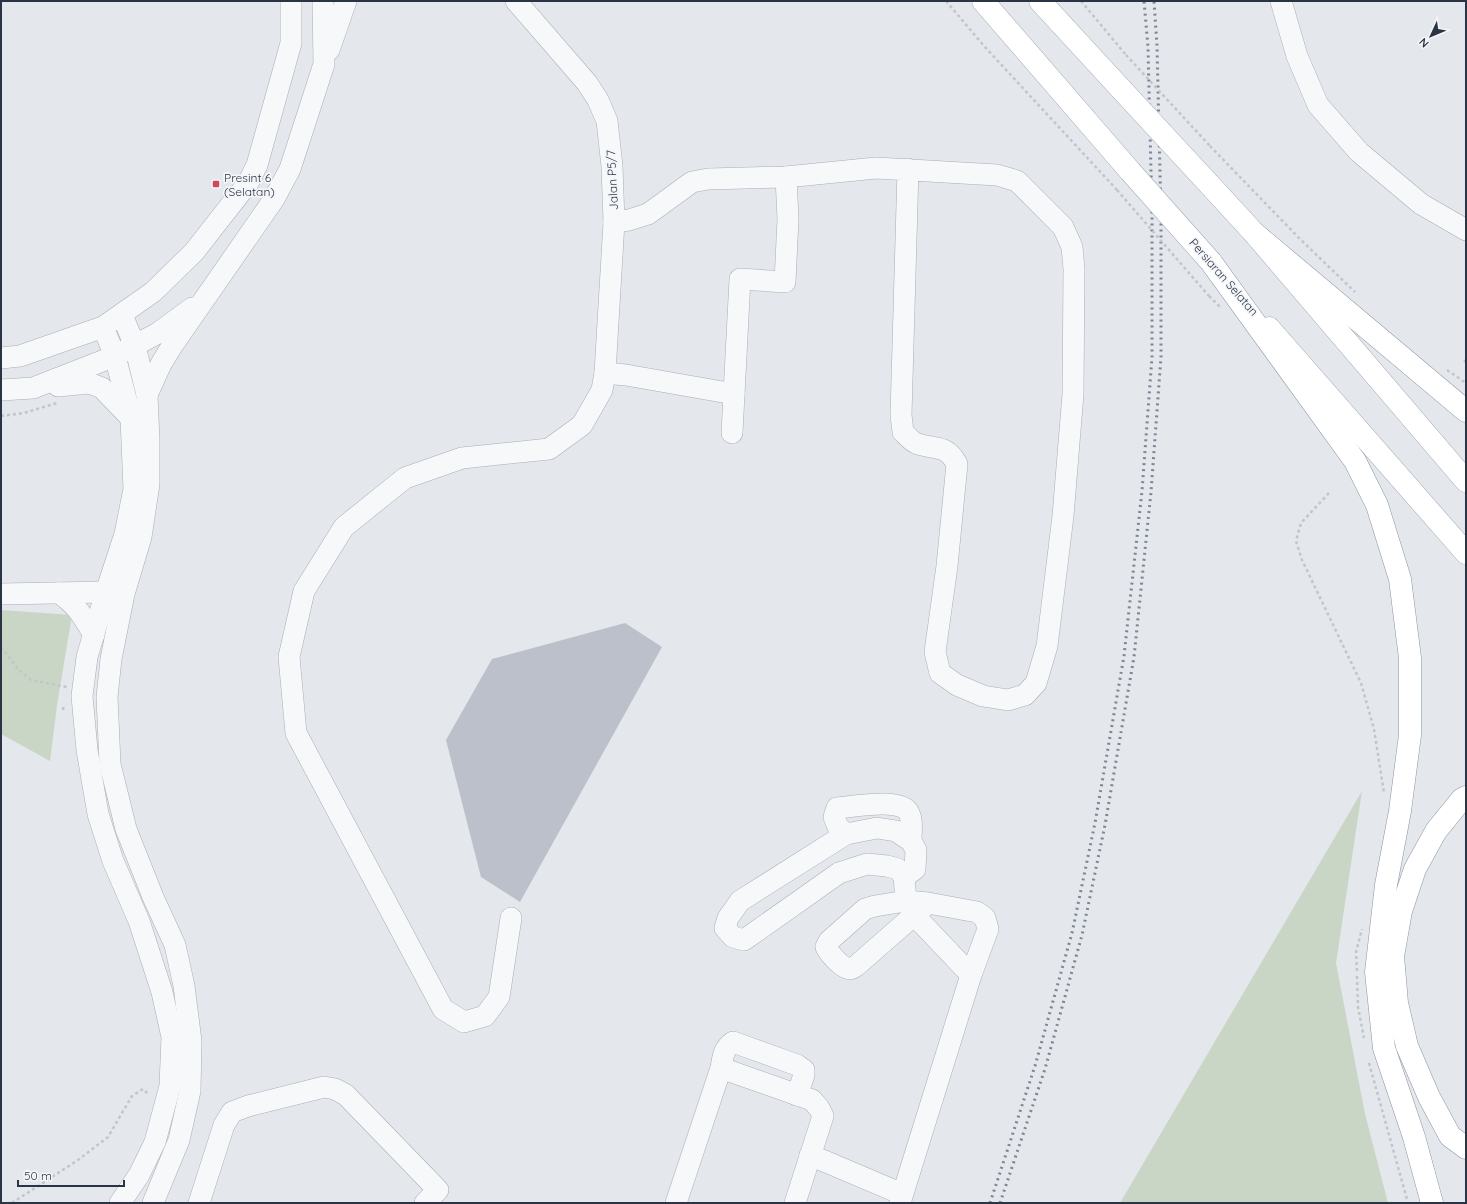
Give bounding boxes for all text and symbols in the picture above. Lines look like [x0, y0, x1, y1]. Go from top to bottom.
north arrow [1411, 16, 1451, 56]
text: N [1416, 35, 1432, 51]
street label: Jalan P5/7 [603, 149, 621, 211]
place label: Presint 6 (Selatan) [224, 170, 275, 199]
marker: Presint 6 (Selatan) [211, 179, 221, 189]
street label: Persiaran Selatan [1186, 235, 1262, 319]
scale bar [18, 1162, 124, 1188]
text: 50 m [24, 1168, 52, 1183]

